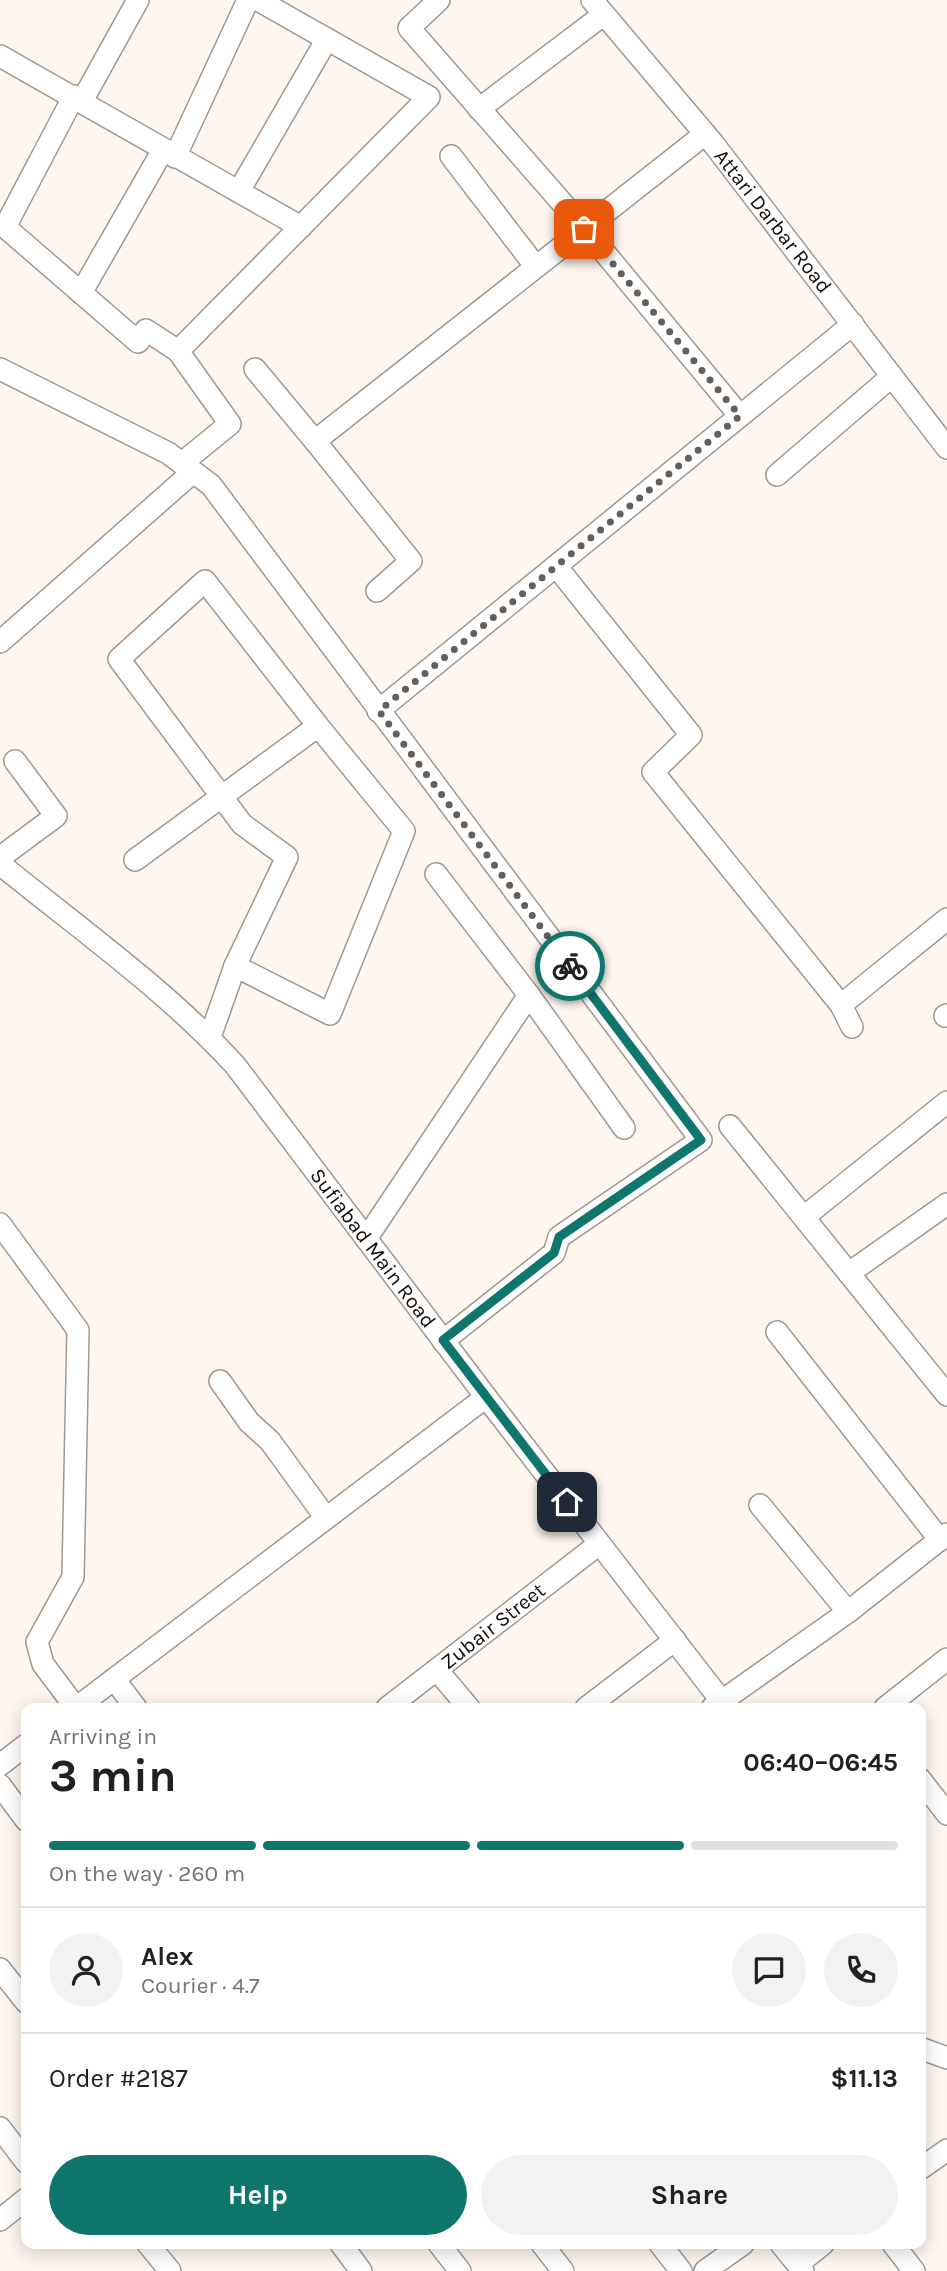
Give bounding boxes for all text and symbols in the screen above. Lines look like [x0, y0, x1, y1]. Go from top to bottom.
street label: Attari Darbar Road [709, 144, 837, 298]
pin [554, 199, 614, 259]
icon: bag [565, 210, 603, 248]
courier [535, 931, 605, 1001]
icon: bike [551, 947, 589, 985]
street label: Sufiabad Main Road [305, 1164, 441, 1332]
pin [537, 1472, 597, 1532]
icon: home [548, 1483, 586, 1521]
street label: Zubair Street [436, 1578, 550, 1674]
text: Arriving in [49, 1723, 157, 1750]
text: 06:40–06:45 [743, 1747, 898, 1778]
text: 3 min [49, 1749, 177, 1803]
text: On the way · 260 m [49, 1860, 245, 1887]
button: person [49, 1933, 123, 2007]
button: chat [732, 1933, 806, 2007]
button: phone [824, 1933, 898, 2007]
text: Alex [141, 1941, 193, 1972]
text: Courier · 4.7 [141, 1972, 260, 1999]
text: Order #2187 [49, 2063, 188, 2094]
text: $11.13 [831, 2063, 898, 2094]
button: Help [49, 2155, 467, 2235]
button: Share [481, 2155, 898, 2235]

